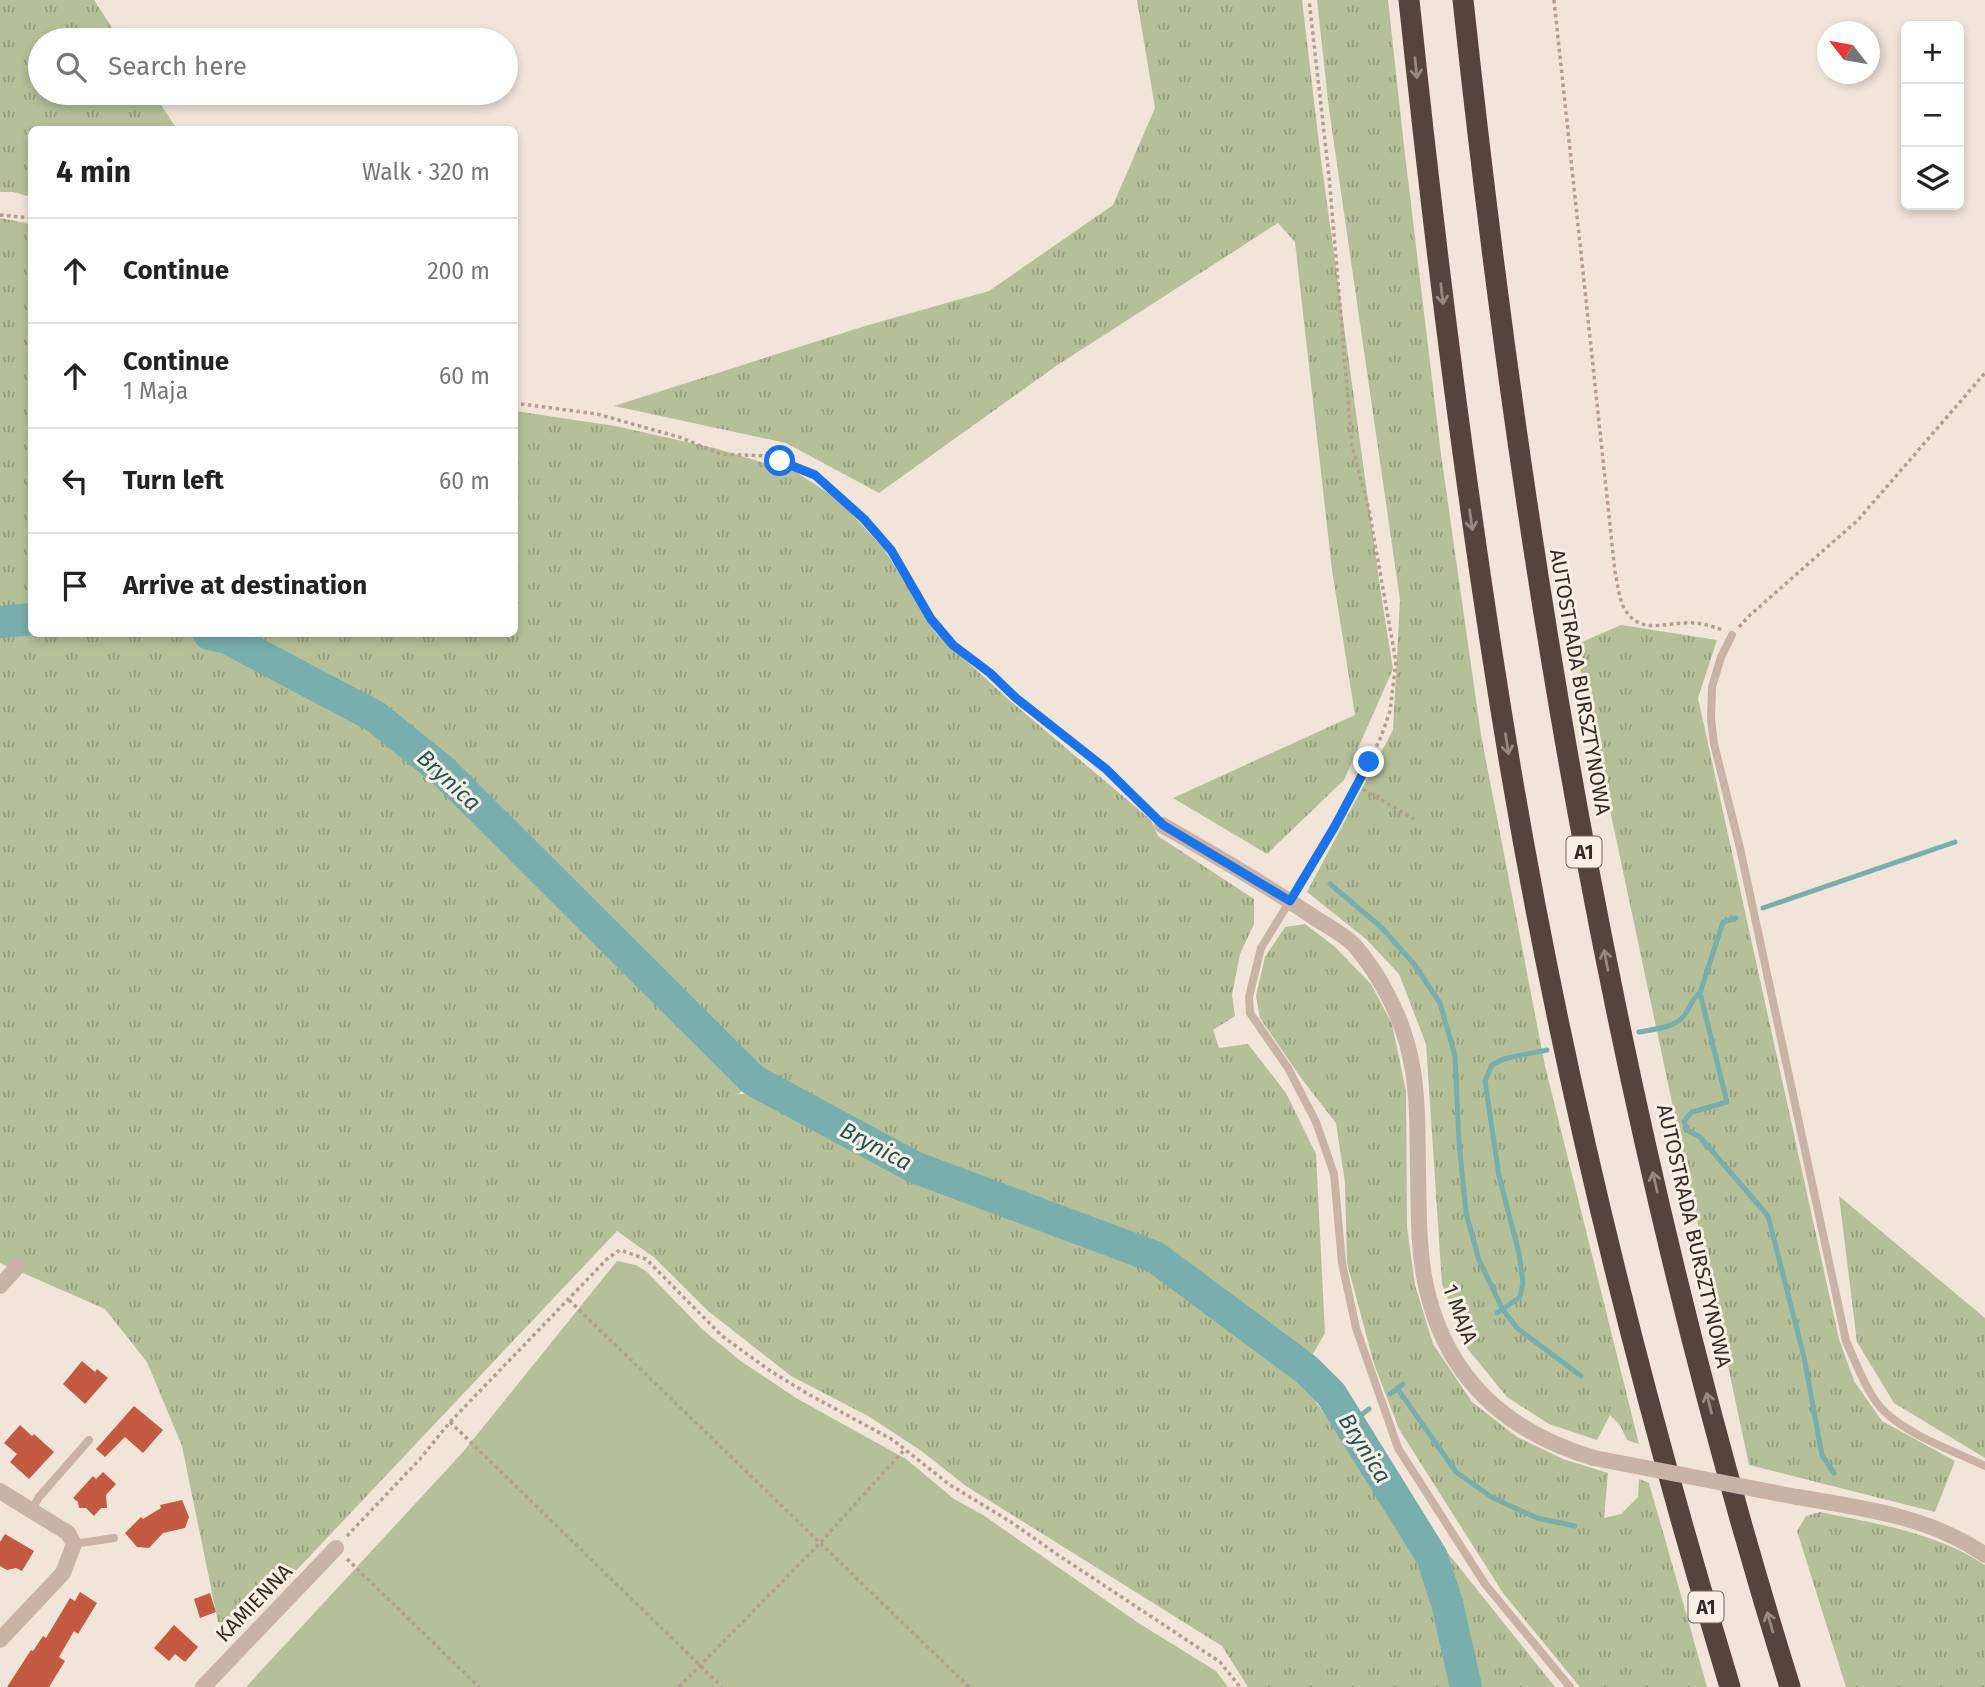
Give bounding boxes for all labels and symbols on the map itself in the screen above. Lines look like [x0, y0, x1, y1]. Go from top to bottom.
north arrow [1817, 21, 1880, 84]
one-way arrow [1410, 56, 1423, 79]
one-way arrow [1436, 282, 1449, 305]
route start [764, 445, 795, 476]
one-way arrow [1465, 508, 1478, 530]
street label: AUTOSTRADA BURSZTYNOWA [1544, 547, 1616, 817]
one-way arrow [1501, 732, 1514, 755]
water label: Brynica [411, 743, 487, 817]
route end [1353, 746, 1384, 777]
road number: A1 [1566, 836, 1602, 867]
one-way arrow [1598, 949, 1612, 972]
street label: AUTOSTRADA BURSZTYNOWA [1651, 1102, 1737, 1370]
water label: Brynica [835, 1116, 917, 1176]
one-way arrow [1647, 1171, 1661, 1194]
street label: 1 MAJA [1437, 1281, 1483, 1347]
one-way arrow [1702, 1392, 1715, 1414]
water label: Brynica [1333, 1408, 1397, 1488]
street label: KAMIENNA [210, 1558, 298, 1648]
road number: A1 [1688, 1592, 1724, 1623]
one-way arrow [1763, 1611, 1776, 1633]

